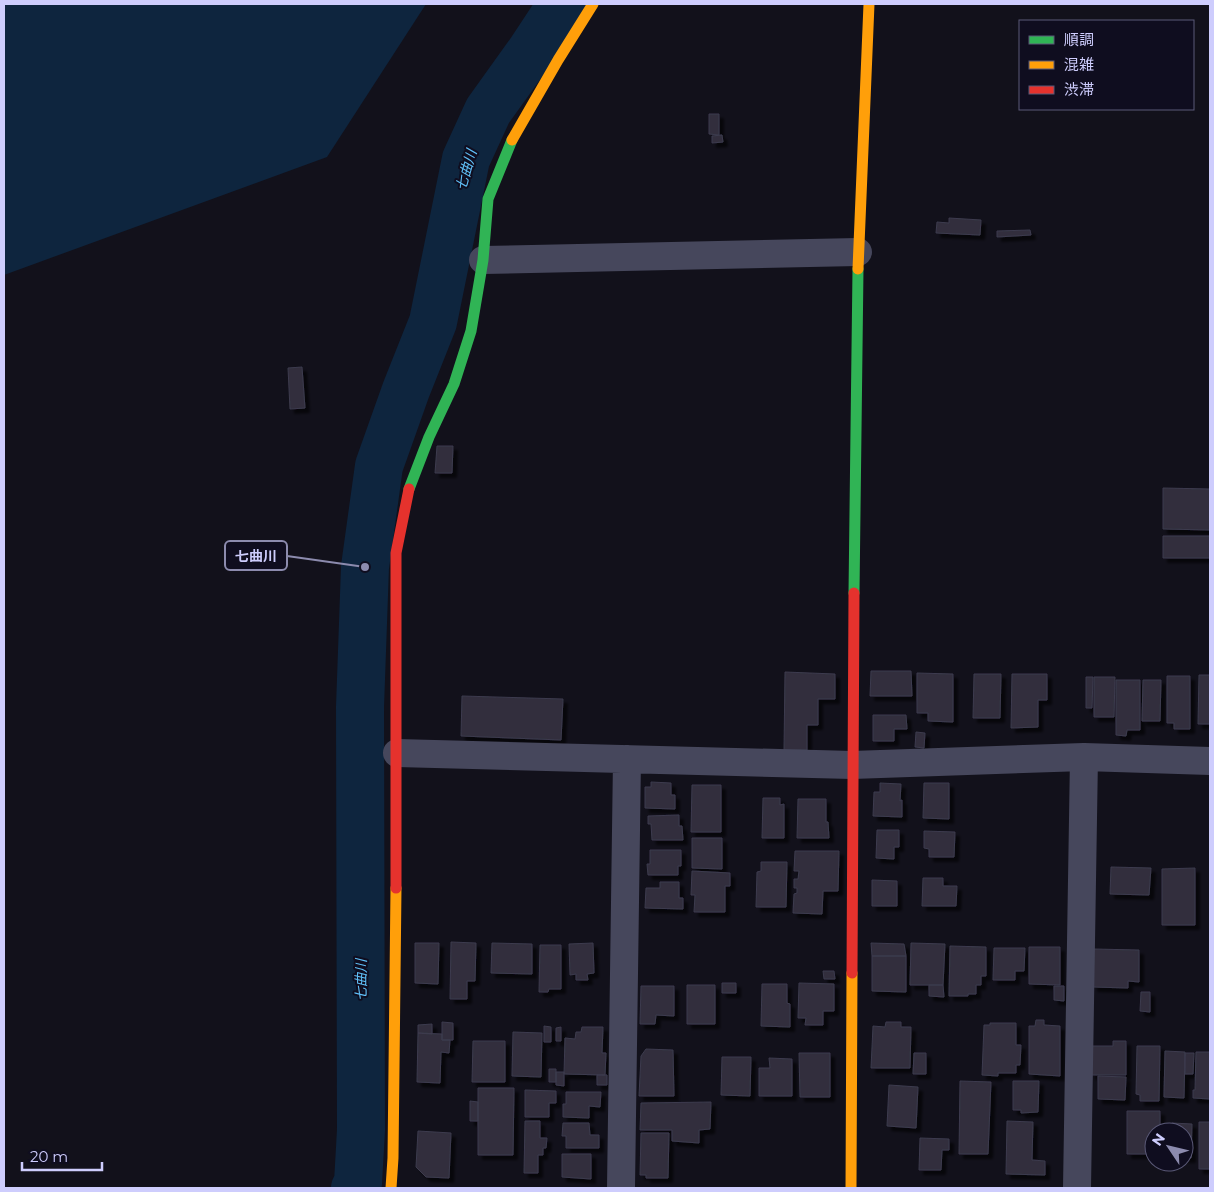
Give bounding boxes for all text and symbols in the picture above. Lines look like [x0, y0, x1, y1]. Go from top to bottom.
legend [1019, 20, 1194, 110]
text: 順調 [1064, 30, 1094, 49]
text: 混雑 [1064, 55, 1094, 74]
text: 渋滞 [1064, 80, 1094, 99]
water label: 七曲川 [452, 145, 481, 193]
callout: 七曲川 [225, 541, 287, 570]
text: 七曲川 [235, 547, 277, 565]
water label: 七曲川 [352, 957, 370, 1001]
north arrow [1144, 1122, 1194, 1172]
text: N [1148, 1130, 1169, 1149]
scale bar [22, 1140, 102, 1172]
text: 20 m [30, 1147, 68, 1166]

